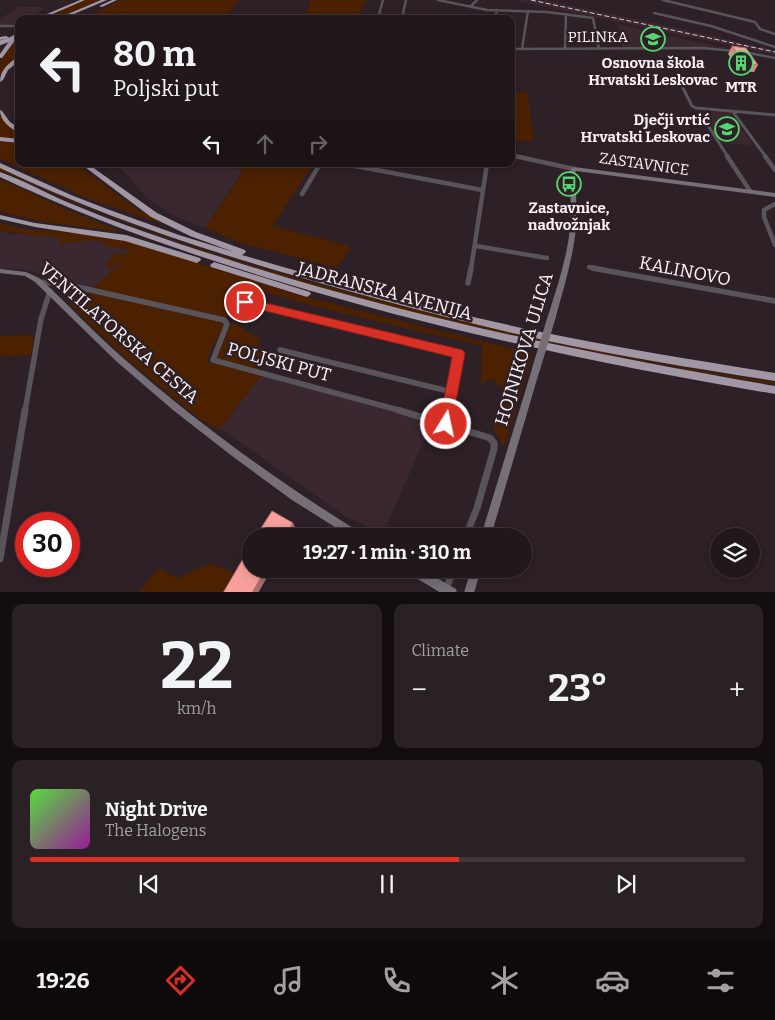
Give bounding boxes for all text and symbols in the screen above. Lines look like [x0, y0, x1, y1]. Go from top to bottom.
school or university icon: Osnovna škola Hrvatski Leskovac [640, 26, 666, 52]
street label: PILINKA [568, 28, 629, 46]
text: 80 m [113, 33, 196, 75]
icon: left [30, 35, 95, 100]
building icon: MTR [728, 50, 754, 76]
place label: Osnovna škola Hrvatski Leskovac [588, 54, 718, 89]
text: Poljski put [113, 75, 219, 102]
place label: MTR [725, 78, 757, 96]
place label: Dječji vrtić Hrvatski Leskovac [580, 111, 710, 146]
school or university icon: Dječji vrtić Hrvatski Leskovac [714, 116, 740, 142]
icon: left [198, 130, 226, 158]
icon: ahead [251, 130, 279, 158]
icon: right [304, 130, 332, 158]
street label: ZASTAVNICE [598, 149, 690, 179]
bus stop icon: Zastavnice, nadvožnjak [556, 171, 582, 197]
place label: Zastavnice, nadvožnjak [528, 199, 610, 234]
street label: KALINOVO [637, 251, 733, 291]
street label: JADRANSKA AVENIJA [294, 257, 475, 325]
street label: VENTILATORSKA CESTA [35, 258, 203, 408]
street label: HOJNIKOVA ULICA [490, 270, 558, 428]
pin [224, 281, 266, 323]
icon: arrive [231, 288, 259, 316]
street label: POLJSKI PUT [225, 338, 334, 387]
position arrow [419, 397, 471, 449]
speed limit sign: 30 [15, 512, 80, 577]
map controls [710, 528, 760, 578]
button: layers [710, 528, 760, 578]
text: 19:27 · 1 min · 310 m [303, 541, 471, 564]
text: 22 [160, 627, 233, 705]
text: Climate [412, 641, 469, 660]
text: 23° [548, 665, 608, 711]
text: − [412, 673, 427, 706]
text: + [729, 673, 745, 706]
text: km/h [177, 699, 217, 718]
text: Night Drive [105, 798, 208, 821]
text: The Halogens [105, 821, 206, 840]
icon: previous [135, 870, 163, 898]
icon: pause [373, 870, 401, 898]
icon: next [612, 870, 640, 898]
icon: directions [163, 963, 198, 998]
icon: music [271, 963, 306, 998]
icon: phone [379, 963, 414, 998]
icon: climate [487, 963, 522, 998]
icon: car [595, 963, 630, 998]
icon: filters [703, 963, 738, 998]
text: 19:26 [37, 967, 90, 994]

